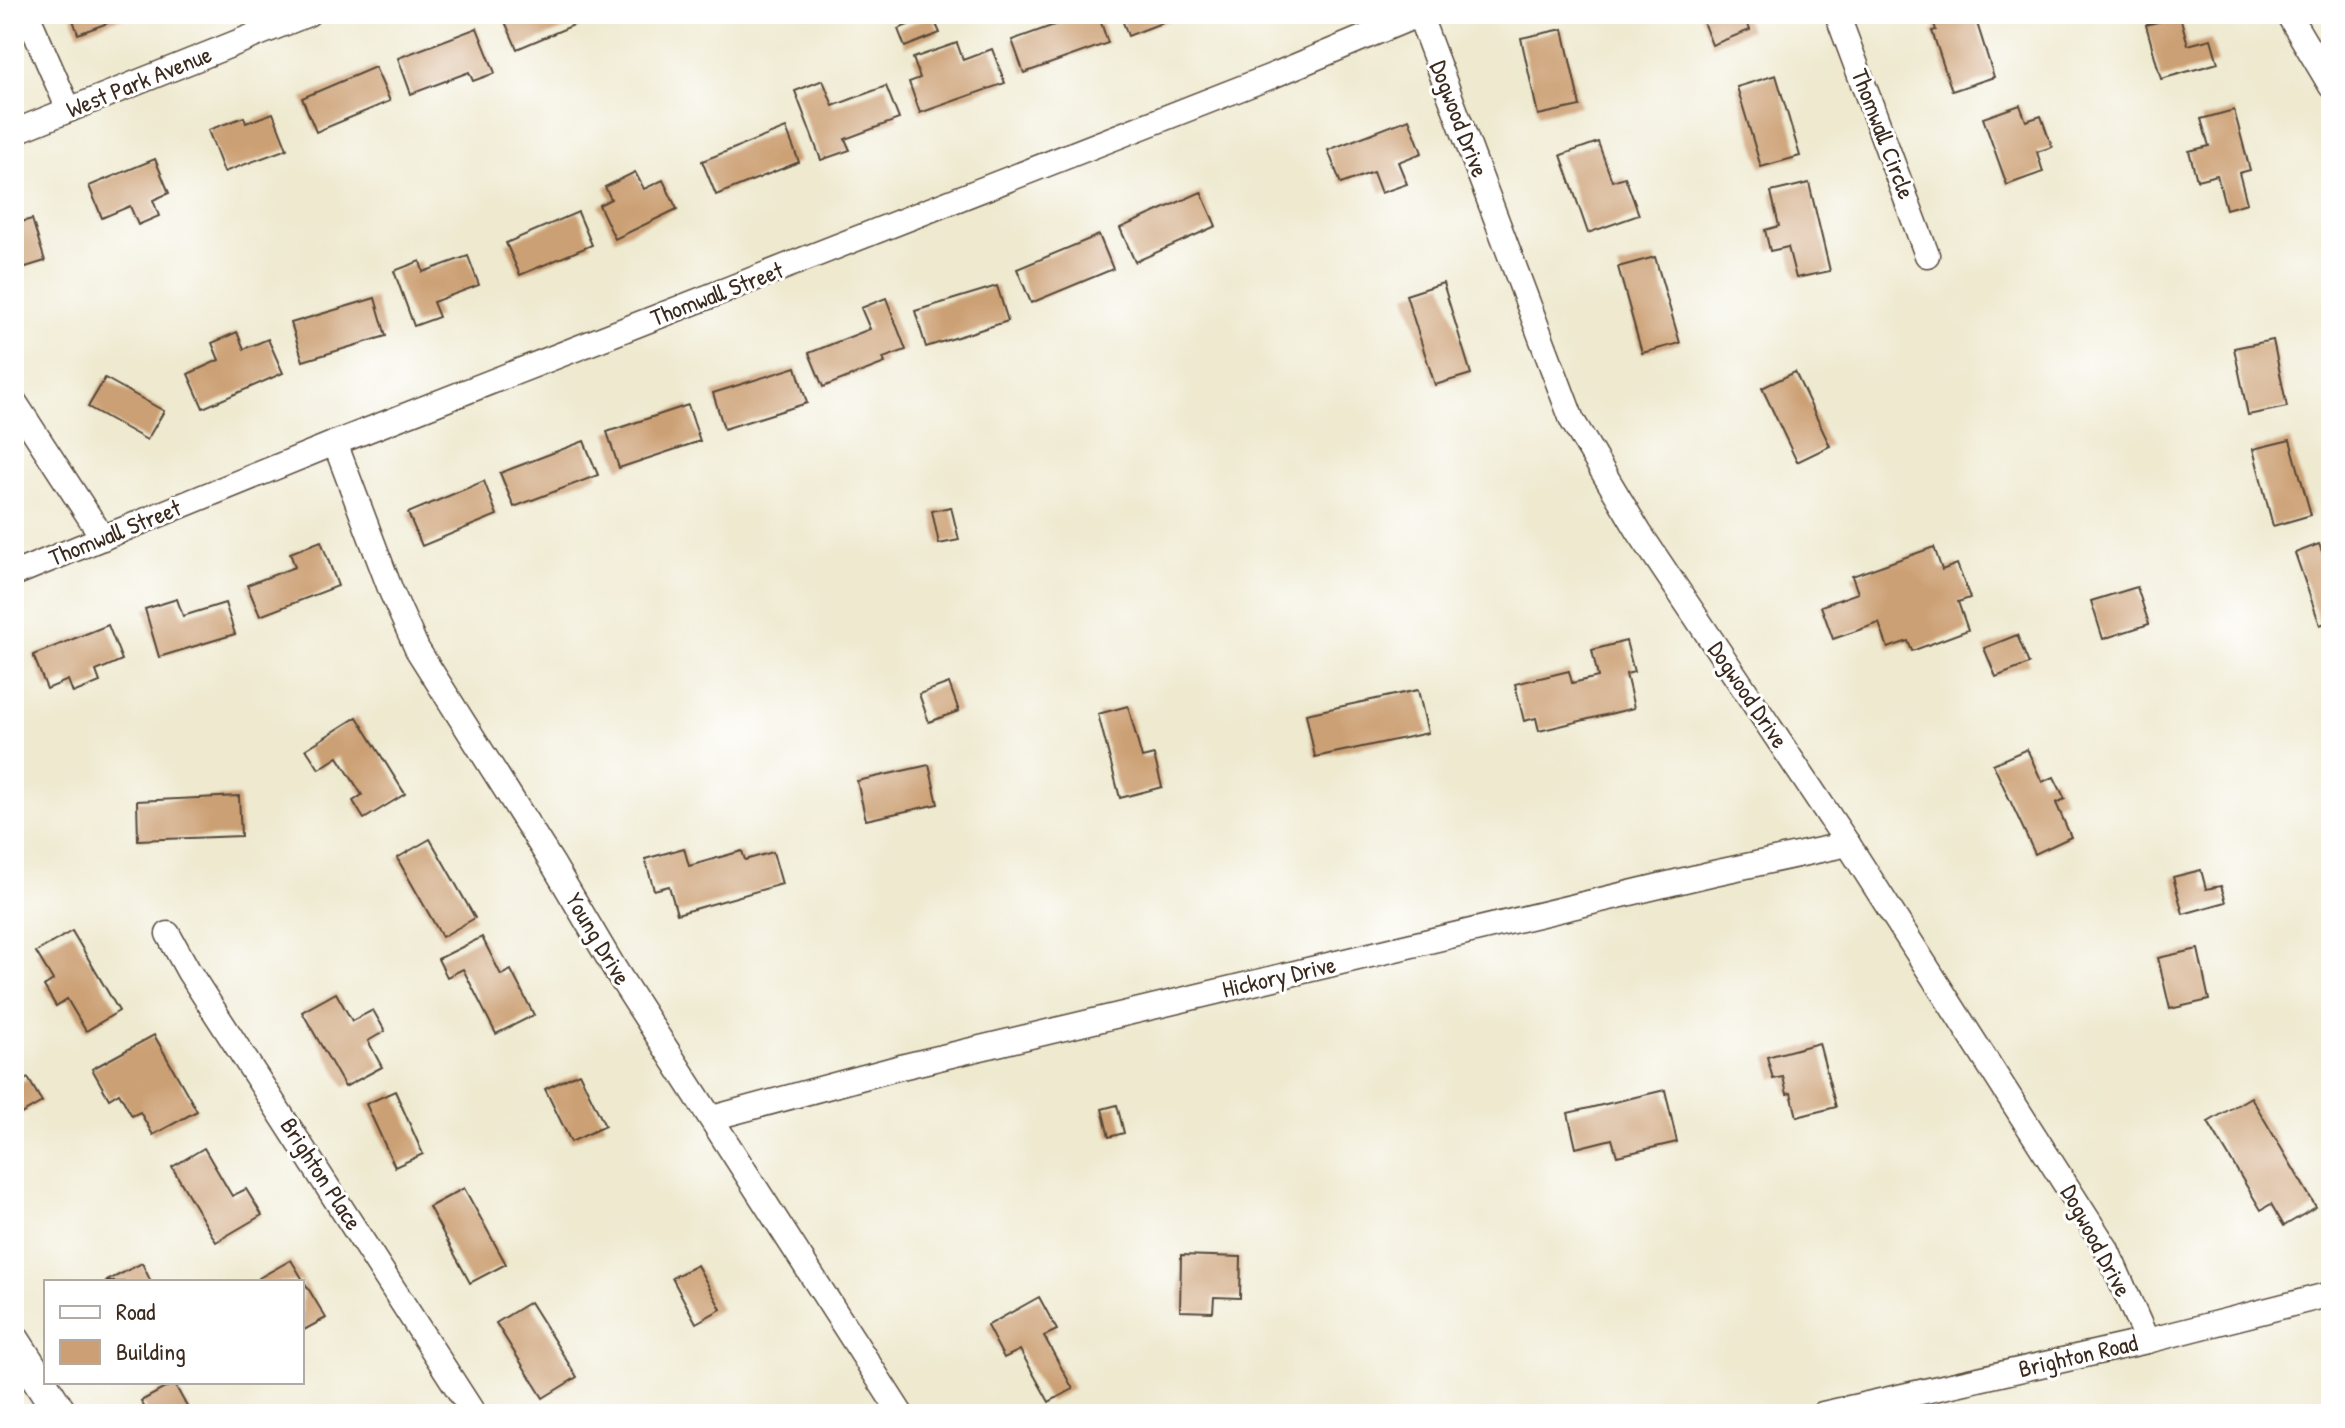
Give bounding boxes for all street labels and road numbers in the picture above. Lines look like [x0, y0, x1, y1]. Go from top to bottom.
street label: West Park Avenue [61, 37, 216, 125]
street label: Dogwood Drive [1423, 56, 1497, 182]
street label: Thomwall Circle [1844, 64, 1924, 204]
street label: Thomwall Street [646, 253, 788, 333]
street label: Thomwall Street [44, 491, 186, 573]
street label: Dogwood Drive [1701, 635, 1797, 754]
street label: Young Drive [559, 886, 639, 991]
street label: Hickory Drive [1219, 947, 1339, 1005]
street label: Brighton Place [274, 1111, 370, 1236]
street label: Dogwood Drive [2054, 1179, 2140, 1302]
street label: Brighton Road [2015, 1326, 2140, 1384]

